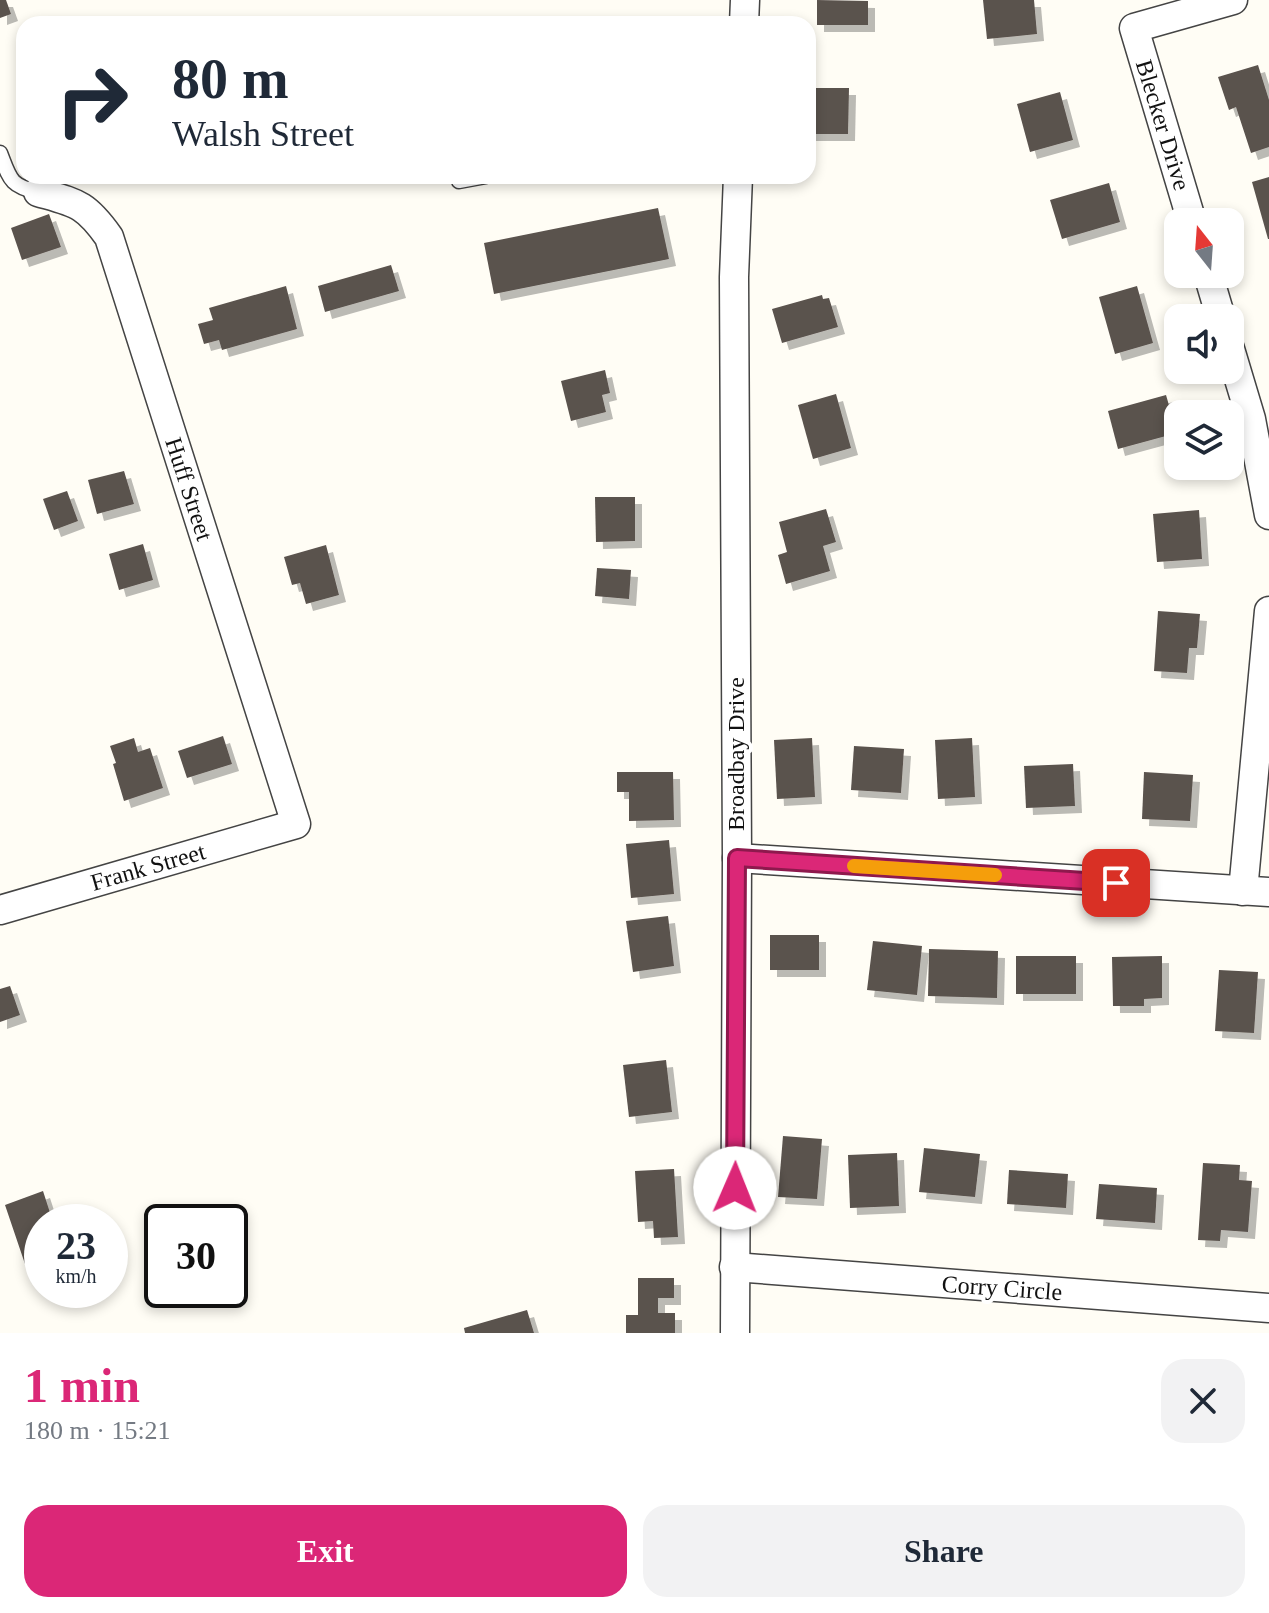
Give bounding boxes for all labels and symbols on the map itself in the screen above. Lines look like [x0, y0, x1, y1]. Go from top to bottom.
street label: Blecker Drive [1131, 57, 1195, 193]
north arrow [1164, 208, 1244, 288]
street label: Huff Street [160, 434, 218, 544]
street label: Broadbay Drive [723, 677, 749, 831]
street label: Frank Street [88, 838, 209, 896]
pin [1082, 849, 1150, 917]
position arrow [693, 1146, 777, 1230]
speed limit sign: 30 [144, 1204, 248, 1308]
street label: Corry Circle [941, 1271, 1063, 1305]

